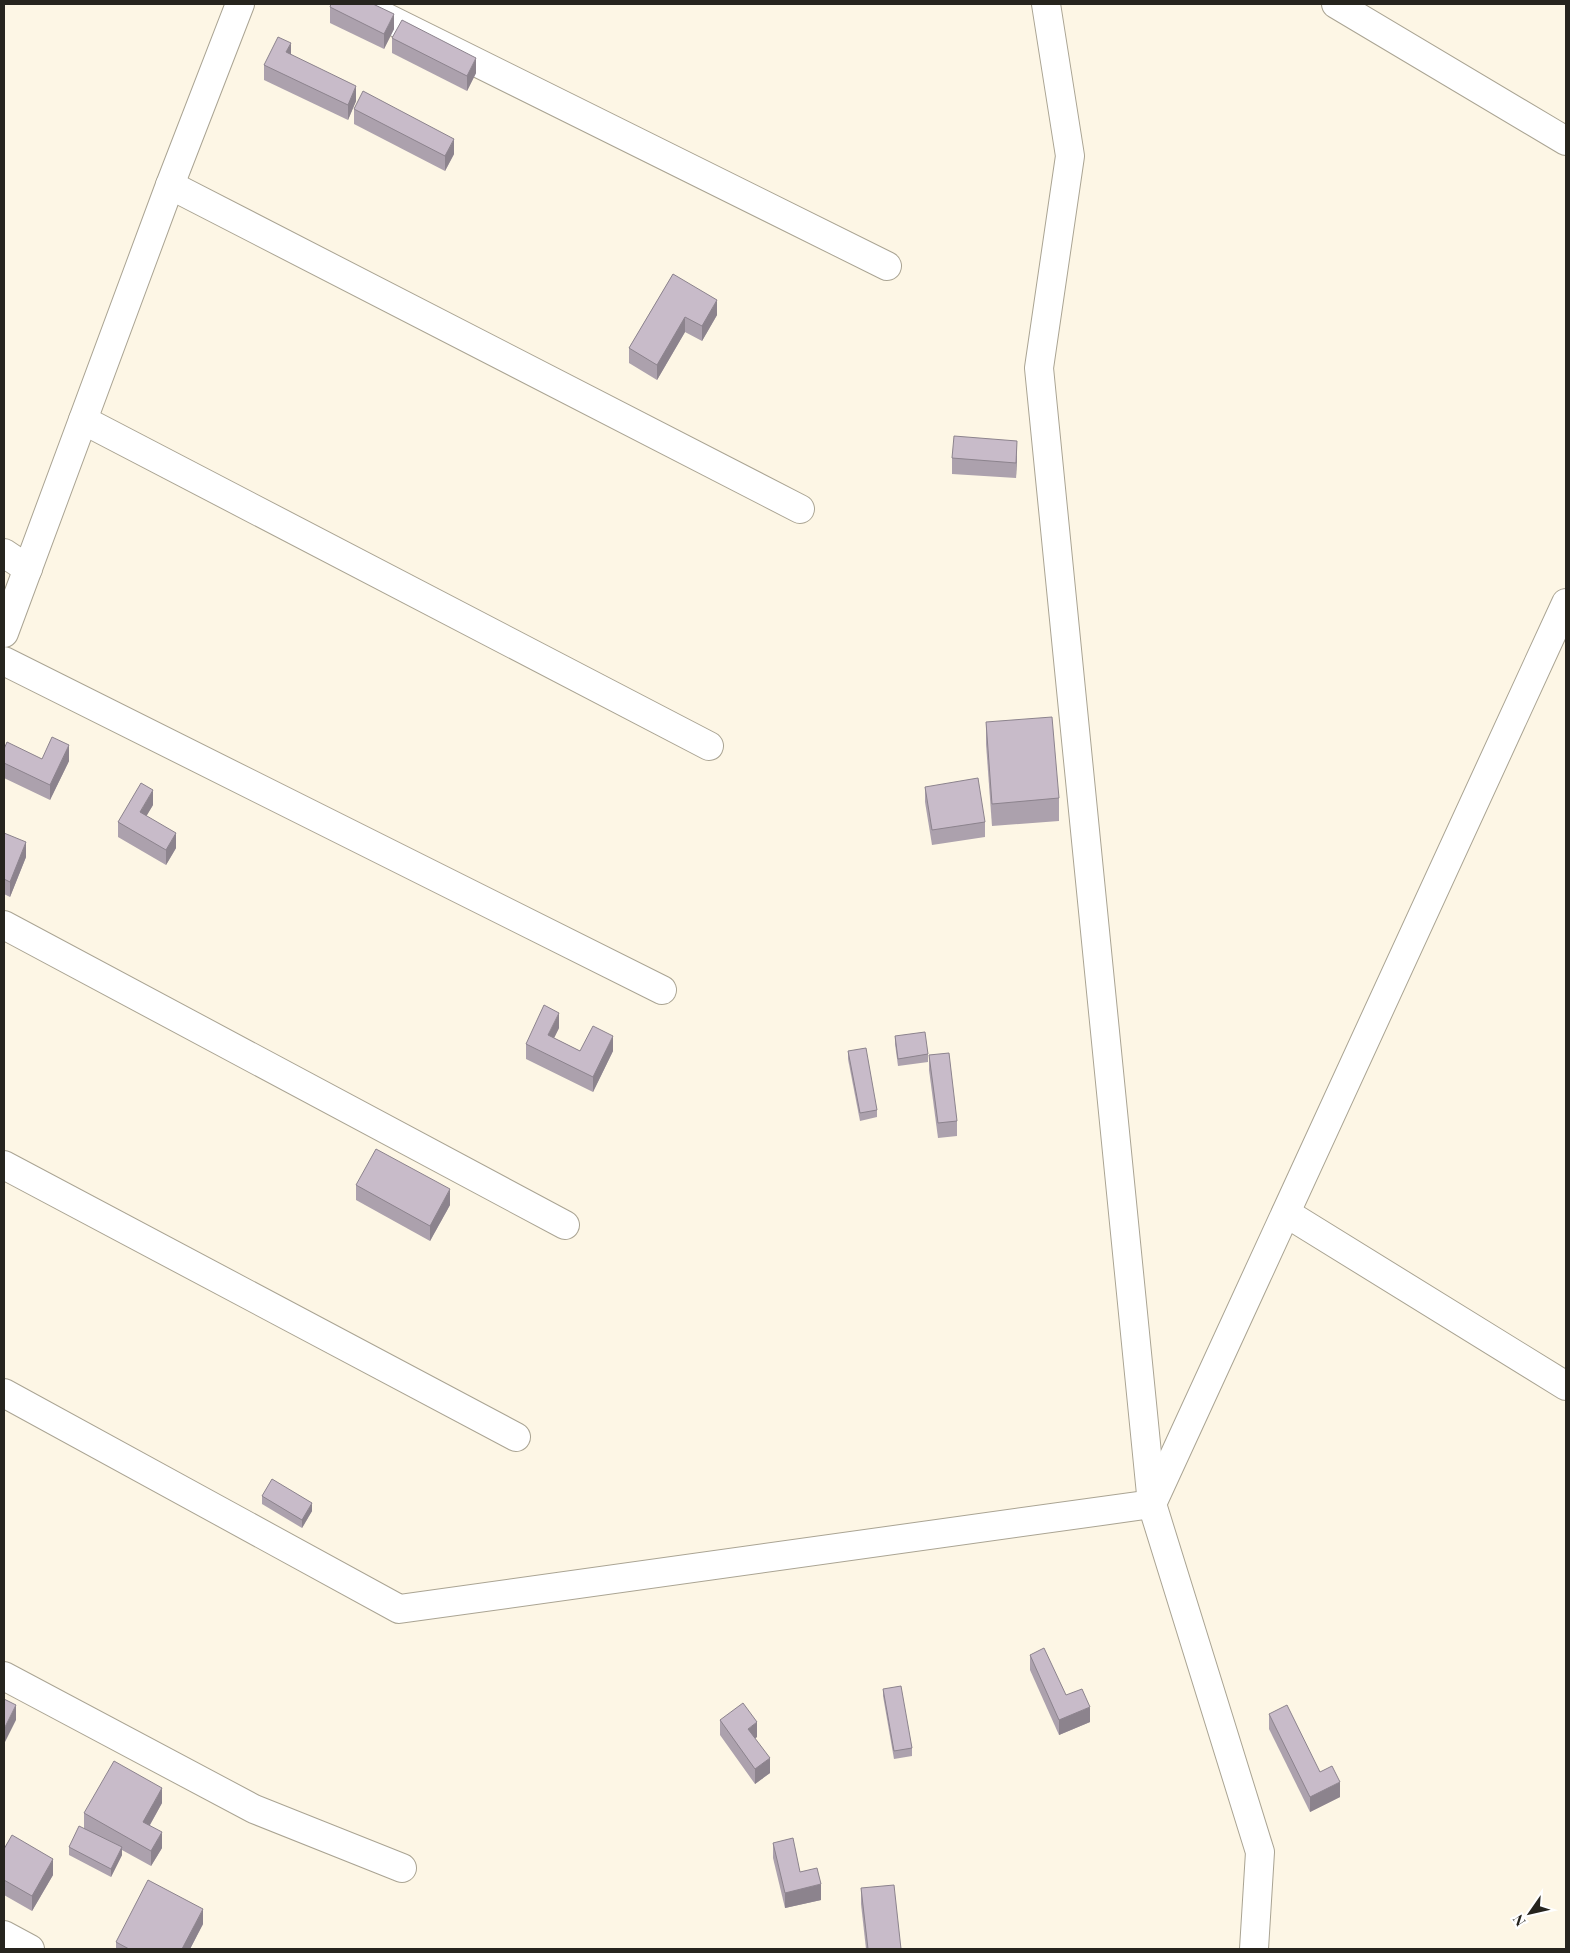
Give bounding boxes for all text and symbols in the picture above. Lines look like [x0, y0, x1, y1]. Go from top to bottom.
north arrow [1505, 1888, 1555, 1938]
text: N [1508, 1911, 1530, 1930]

